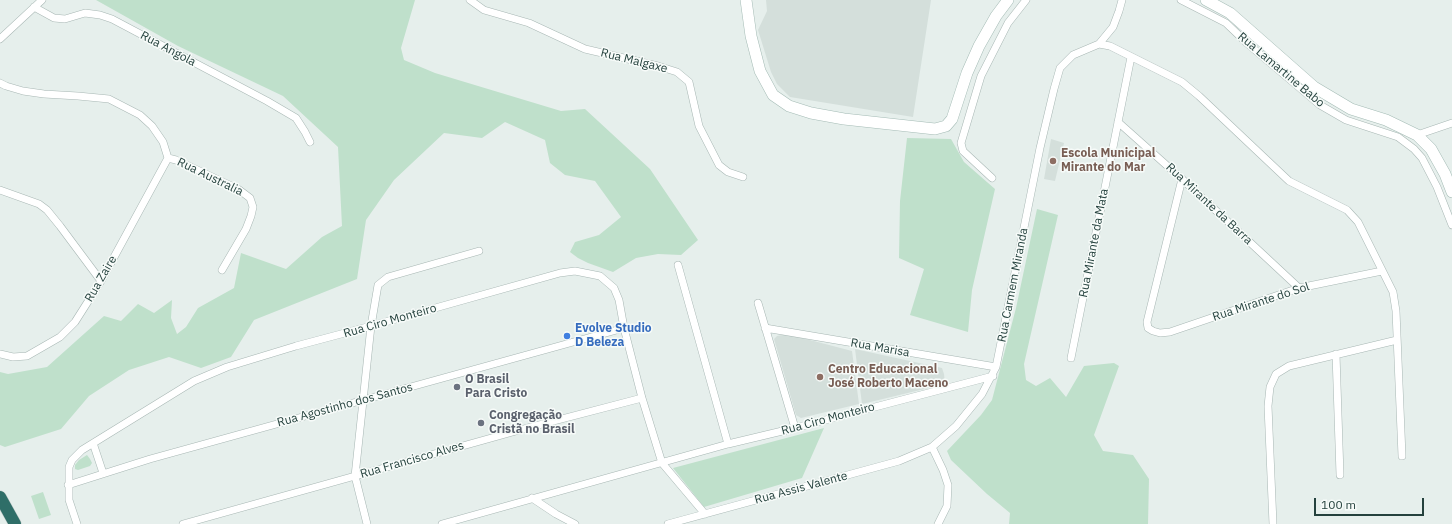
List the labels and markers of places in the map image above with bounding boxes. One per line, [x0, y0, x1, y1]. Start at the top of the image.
place label: Escola Municipal Mirante do Mar [1061, 147, 1155, 175]
marker: Escola Municipal Mirante do Mar [1048, 156, 1058, 166]
place label: Evolve Studio D Beleza [575, 322, 652, 350]
marker: Evolve Studio D Beleza [562, 331, 572, 341]
place label: Centro Educacional José Roberto Maceno [828, 363, 948, 391]
marker: Centro Educacional José Roberto Maceno [815, 372, 825, 382]
place label: O Brasil Para Cristo [465, 373, 527, 401]
marker: O Brasil Para Cristo [452, 382, 462, 392]
place label: Congregação Cristã no Brasil [489, 409, 575, 437]
marker: Congregação Cristã no Brasil [476, 418, 486, 428]

